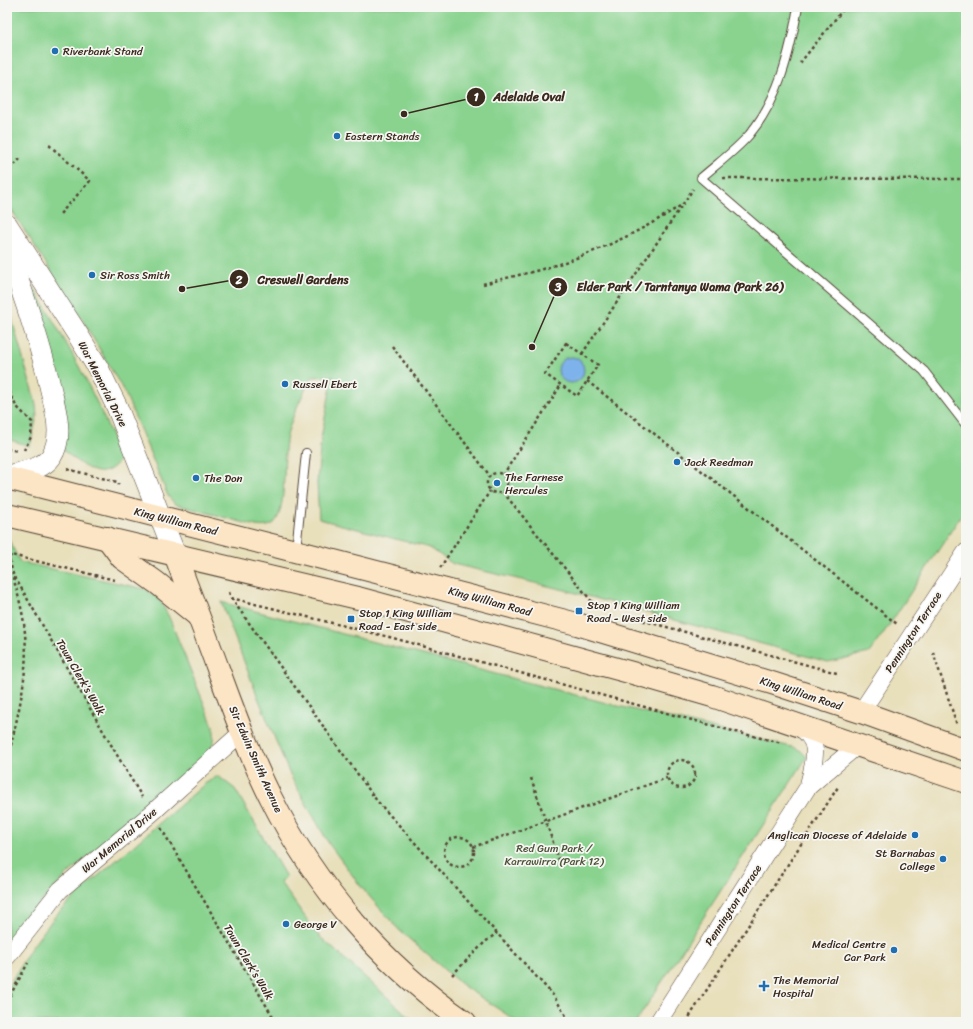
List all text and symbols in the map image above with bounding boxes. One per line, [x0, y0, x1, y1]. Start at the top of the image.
place label: Riverbank Stand [63, 42, 144, 61]
marker: Riverbank Stand [50, 46, 60, 56]
callout: Adelaide Oval [466, 85, 573, 109]
text: 1 [473, 86, 479, 108]
text: Adelaide Oval [492, 86, 565, 108]
place label: Eastern Stands [345, 127, 420, 146]
marker: Eastern Stands [332, 131, 342, 141]
place label: Sir Ross Smith [100, 266, 170, 285]
callout: Creswell Gardens [229, 267, 356, 291]
text: 2 [235, 269, 243, 291]
text: Creswell Gardens [257, 269, 349, 291]
marker: Sir Ross Smith [87, 270, 97, 280]
callout: Elder Park / Tarntanya Wama (Park 26) [548, 275, 791, 299]
text: 3 [554, 276, 562, 298]
text: Elder Park / Tarntanya Wama (Park 26) [577, 276, 784, 298]
street label: War Memorial Drive [73, 338, 133, 431]
place label: Russell Ebert [293, 375, 357, 394]
marker: Russell Ebert [280, 379, 290, 389]
place label: Jack Reedman [684, 453, 753, 472]
marker: Jack Reedman [672, 457, 682, 467]
place label: The Farnese Hercules [505, 468, 564, 500]
place label: The Don [204, 469, 243, 488]
marker: The Don [191, 473, 201, 483]
marker: The Farnese Hercules [492, 478, 502, 488]
street label: King William Road [132, 502, 221, 541]
street label: King William Road [446, 581, 535, 622]
street label: Pennington Terrace [880, 587, 947, 677]
place label: Stop 1 King William Road - West side [587, 596, 680, 628]
place label: Stop 1 King William Road - East side [359, 604, 452, 636]
marker: Stop 1 King William Road - West side [574, 606, 584, 616]
marker: Stop 1 King William Road - East side [346, 614, 356, 624]
street label: Town Clerk’s Walk [51, 635, 110, 719]
street label: King William Road [757, 671, 846, 716]
street label: Sir Edwin Smith Avenue [223, 703, 288, 816]
street label: War Memorial Drive [77, 803, 162, 878]
place label: Anglican Diocese of Adelaide [767, 826, 907, 845]
marker: Anglican Diocese of Adelaide [910, 830, 920, 840]
park label: Red Gum Park / Karrawirra (Park 12) [504, 839, 605, 871]
place label: St Barnabas College [875, 844, 936, 876]
marker: St Barnabas College [938, 854, 948, 864]
street label: Pennington Terrace [700, 860, 767, 950]
place label: George V [294, 915, 337, 934]
marker: George V [281, 919, 291, 929]
street label: Town Clerk’s Walk [218, 921, 279, 1004]
place label: Medical Centre Car Park [812, 935, 886, 967]
marker: Medical Centre Car Park [889, 945, 899, 955]
place label: The Memorial Hospital [773, 971, 839, 1003]
marker: The Memorial Hospital [758, 980, 770, 992]

